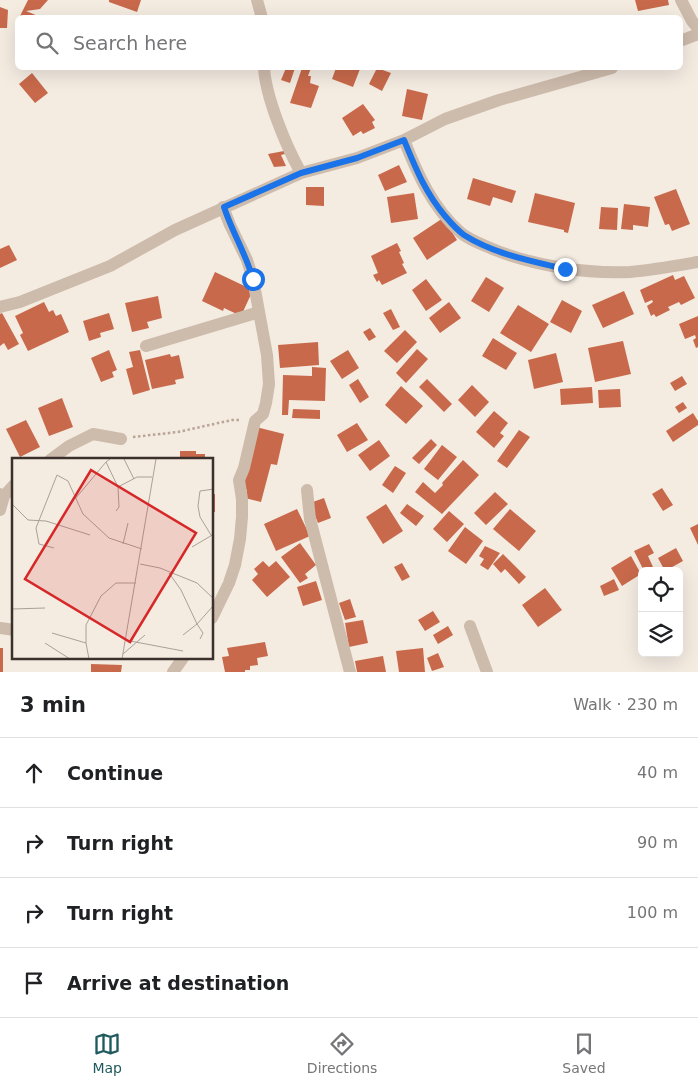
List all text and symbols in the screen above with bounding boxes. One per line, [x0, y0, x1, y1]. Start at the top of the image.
search box [15, 15, 683, 70]
icon: search [33, 29, 61, 57]
text: Search here [73, 32, 187, 54]
route end [554, 258, 577, 281]
route start [242, 268, 265, 291]
inset map [12, 458, 214, 660]
map controls [638, 567, 683, 657]
button: locate [638, 567, 683, 612]
button: layers [638, 612, 683, 657]
text: 3 min [20, 693, 86, 717]
text: Walk · 230 m [573, 695, 678, 714]
icon: ahead [20, 759, 48, 787]
text: Continue [67, 762, 163, 784]
text: 40 m [637, 763, 678, 782]
icon: right [20, 829, 48, 857]
text: Turn right [67, 832, 173, 854]
text: 90 m [637, 833, 678, 852]
icon: right [20, 899, 48, 927]
text: Turn right [67, 902, 173, 924]
text: 100 m [627, 903, 678, 922]
icon: arrive [20, 969, 48, 997]
text: Arrive at destination [67, 972, 289, 994]
tab: Map [92, 1030, 122, 1076]
tab: Directions [307, 1030, 377, 1076]
tab: Saved [562, 1030, 606, 1076]

